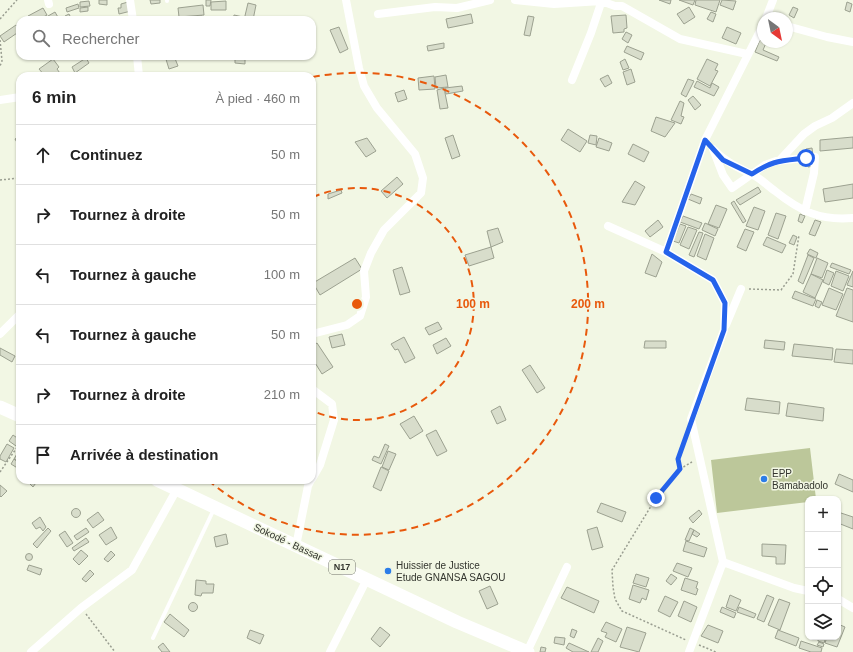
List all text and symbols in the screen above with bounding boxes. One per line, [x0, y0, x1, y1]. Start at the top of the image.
north arrow [757, 12, 793, 48]
search box [16, 16, 316, 60]
icon: search [30, 27, 52, 49]
text: Rechercher [62, 30, 140, 47]
text: 6 min [32, 88, 76, 107]
text: À pied · 460 m [215, 91, 300, 106]
icon: ahead [32, 144, 54, 166]
text: Continuez [70, 146, 143, 163]
text: 50 m [271, 147, 300, 162]
route start [797, 149, 815, 167]
icon: right [32, 204, 54, 226]
text: Tournez à droite [70, 206, 186, 223]
text: 50 m [271, 207, 300, 222]
icon: left [32, 264, 54, 286]
text: Tournez à gauche [70, 266, 196, 283]
text: 100 m [264, 267, 300, 282]
centre of rings [350, 297, 364, 311]
text: 100 m [456, 297, 490, 311]
text: 200 m [571, 297, 605, 311]
icon: left [32, 324, 54, 346]
text: Tournez à gauche [70, 326, 196, 343]
text: 50 m [271, 327, 300, 342]
icon: right [32, 384, 54, 406]
text: Tournez à droite [70, 386, 186, 403]
text: 210 m [264, 387, 300, 402]
icon: arrive [32, 444, 54, 466]
text: Arrivée à destination [70, 446, 218, 463]
place label: EPP Bamabadolo [772, 468, 829, 491]
marker: EPP Bamabadolo [759, 474, 769, 484]
route end [647, 489, 665, 507]
map controls [805, 496, 841, 640]
button: + [805, 496, 841, 532]
street label: Sokodé - Bassar [252, 521, 324, 563]
button: − [805, 532, 841, 568]
road number: N17 [329, 560, 355, 574]
place label: Huissier de Justice Etude GNANSA SAGOU [396, 560, 506, 583]
marker: Huissier de Justice Etude GNANSA SAGOU [383, 566, 393, 576]
button: locate [805, 568, 841, 604]
button: layers [805, 604, 841, 640]

